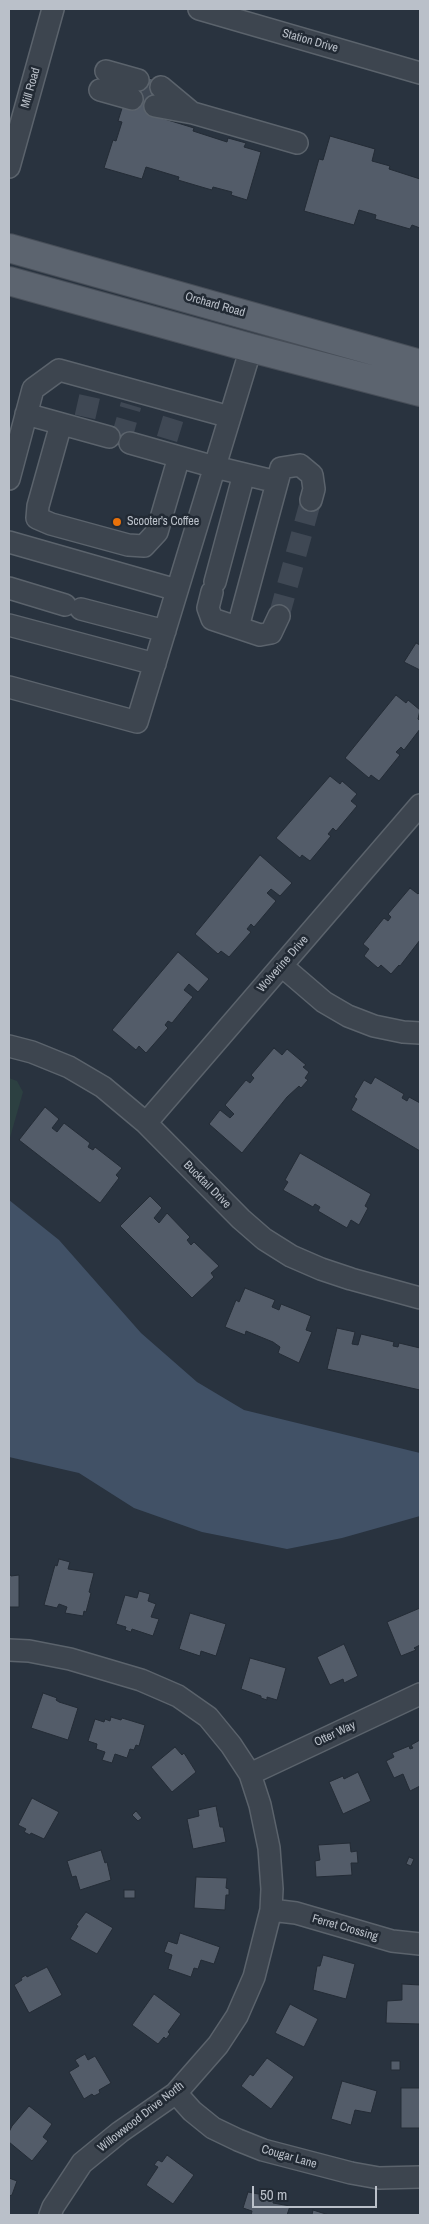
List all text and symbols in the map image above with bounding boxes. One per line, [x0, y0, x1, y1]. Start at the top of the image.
street label: Station Drive [280, 26, 340, 56]
street label: Mill Road [18, 66, 44, 110]
street label: Orchard Road [183, 290, 247, 320]
place label: Scooter's Coffee [127, 515, 199, 529]
marker: Scooter's Coffee [111, 516, 123, 528]
street label: Wolverine Drive [254, 933, 312, 995]
street label: Bucktail Drive [180, 1158, 234, 1212]
street label: Otter Way [312, 1718, 358, 1750]
street label: Ferret Crossing [310, 1912, 380, 1944]
street label: Willowwood Drive North [95, 2079, 187, 2155]
street label: Cougar Lane [260, 2142, 318, 2172]
scale bar [254, 2176, 379, 2208]
text: 50 m [260, 2184, 287, 2205]

